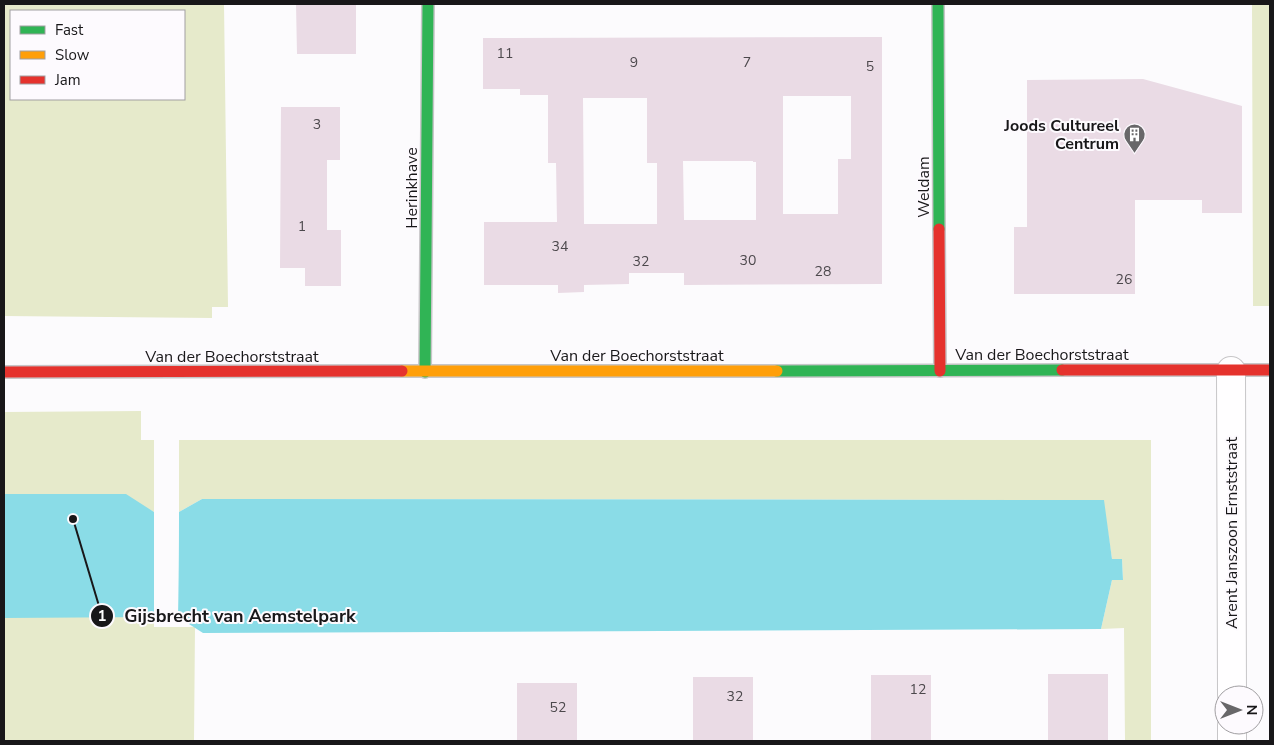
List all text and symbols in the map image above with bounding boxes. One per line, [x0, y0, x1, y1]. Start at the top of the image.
legend [10, 10, 185, 100]
text: Fast [55, 20, 84, 40]
house number: 11 [497, 44, 513, 63]
text: Slow [55, 45, 90, 65]
house number: 9 [630, 53, 638, 72]
house number: 7 [743, 53, 751, 72]
house number: 5 [866, 57, 874, 76]
text: Jam [54, 70, 81, 90]
house number: 3 [313, 115, 321, 134]
place label: Joods Cultureel Centrum [1003, 115, 1119, 155]
building icon: Joods Cultureel Centrum [1123, 122, 1147, 153]
street label: Herinkhave [401, 147, 423, 229]
street label: Weldam [913, 156, 935, 218]
house number: 1 [298, 217, 306, 236]
house number: 34 [552, 237, 568, 256]
house number: 30 [740, 251, 756, 270]
house number: 32 [633, 252, 649, 271]
house number: 28 [815, 262, 831, 281]
house number: 26 [1116, 270, 1132, 289]
street label: Van der Boechorststraat [954, 344, 1129, 366]
street label: Van der Boechorststraat [549, 345, 724, 367]
street label: Van der Boechorststraat [144, 346, 319, 368]
street label: Arent Janszoon Ernststraat [1221, 437, 1243, 629]
callout: Gijsbrecht van Aemstelpark [90, 599, 366, 632]
text: Gijsbrecht van Aemstelpark [124, 604, 356, 628]
text: 1 [97, 606, 107, 626]
house number: 12 [910, 680, 926, 699]
north arrow [1214, 685, 1264, 735]
house number: 32 [727, 687, 743, 706]
house number: 52 [550, 698, 566, 717]
text: N [1242, 705, 1261, 715]

